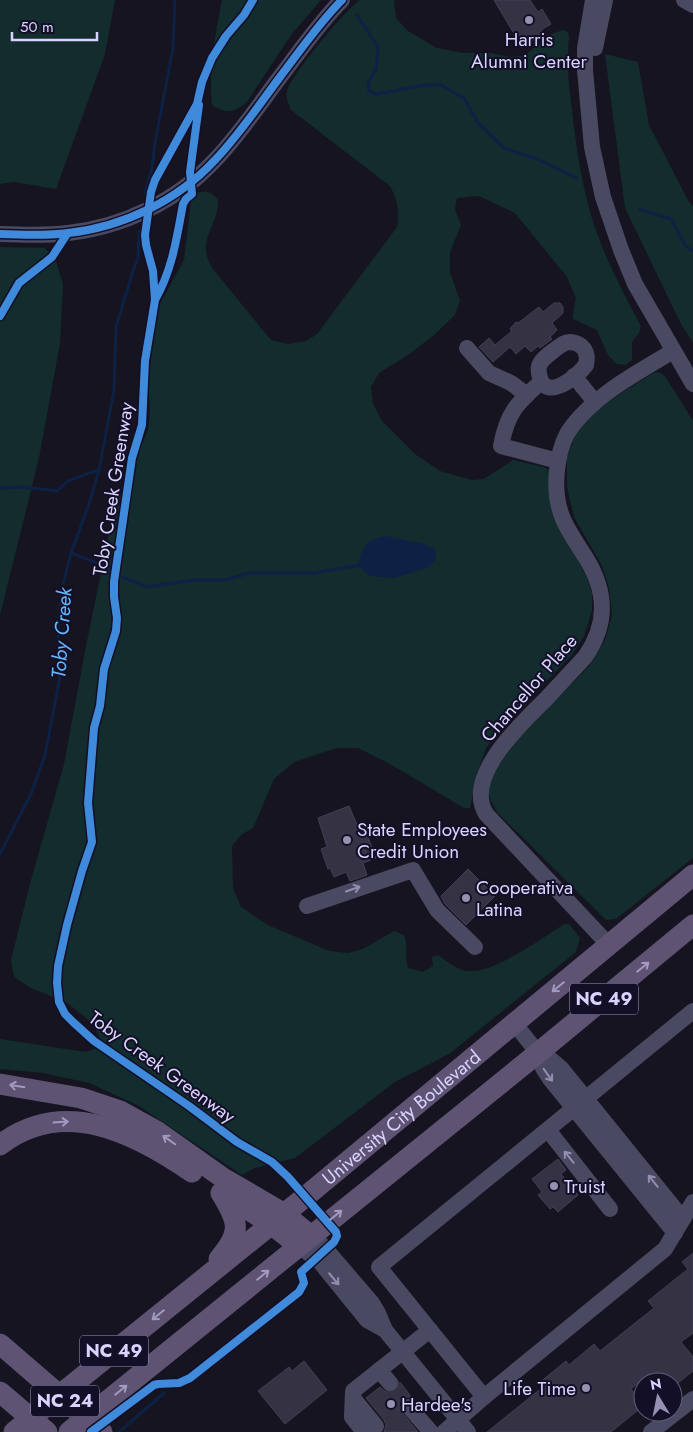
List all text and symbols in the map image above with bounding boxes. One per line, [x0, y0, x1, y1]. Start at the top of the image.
scale bar [12, 10, 98, 42]
marker: Harris Alumni Center [523, 14, 535, 26]
text: 50 m [20, 16, 54, 38]
place label: Harris Alumni Center [471, 26, 587, 75]
street label: Toby Creek Greenway [86, 400, 140, 578]
water label: Toby Creek [44, 585, 80, 679]
street label: Chancellor Place [474, 628, 584, 748]
place label: State Employees Credit Union [357, 816, 487, 865]
marker: State Employees Credit Union [341, 834, 353, 846]
place label: Cooperativa Latina [476, 874, 573, 923]
one-way arrow [345, 884, 361, 894]
marker: Cooperativa Latina [460, 892, 472, 904]
one-way arrow [636, 961, 649, 972]
one-way arrow [552, 981, 565, 992]
road number: NC 49 [570, 984, 638, 1014]
street label: Toby Creek Greenway [83, 1004, 241, 1130]
street label: University City Boulevard [316, 1043, 486, 1191]
one-way arrow [543, 1068, 553, 1082]
one-way arrow [10, 1081, 26, 1091]
one-way arrow [53, 1117, 69, 1126]
one-way arrow [162, 1135, 176, 1145]
one-way arrow [564, 1150, 574, 1164]
place label: Truist [564, 1173, 605, 1200]
one-way arrow [647, 1175, 658, 1188]
marker: Truist [548, 1180, 560, 1192]
one-way arrow [330, 1209, 343, 1220]
one-way arrow [256, 1270, 269, 1281]
one-way arrow [328, 1273, 340, 1286]
one-way arrow [152, 1310, 165, 1321]
road number: NC 49 [80, 1335, 148, 1366]
north arrow [633, 1372, 683, 1422]
text: N [649, 1373, 663, 1395]
place label: Life Time [503, 1375, 576, 1402]
marker: Life Time [580, 1382, 592, 1394]
road number: NC 24 [31, 1385, 99, 1416]
one-way arrow [114, 1385, 127, 1396]
place label: Hardee's [401, 1391, 472, 1418]
marker: Hardee's [385, 1398, 397, 1410]

